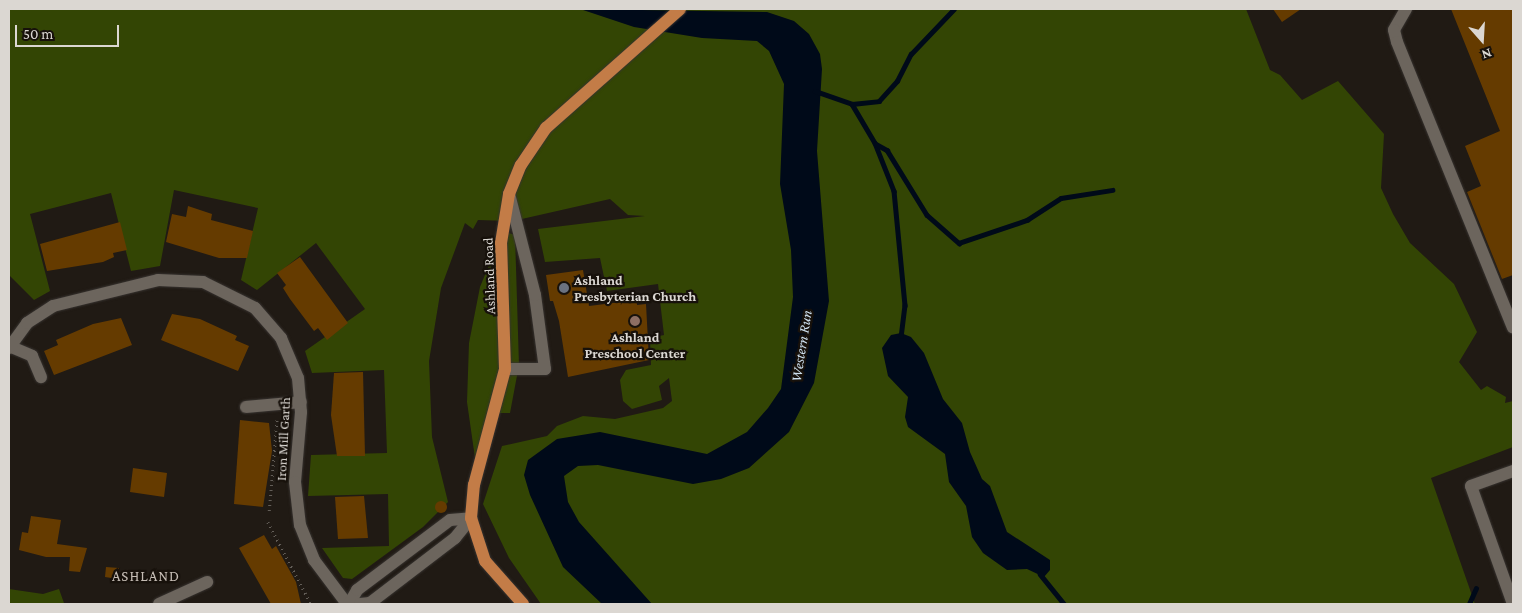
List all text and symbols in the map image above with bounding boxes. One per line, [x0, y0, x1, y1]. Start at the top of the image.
scale bar [18, 15, 121, 47]
north arrow [1457, 15, 1507, 65]
text: 50 m [23, 26, 53, 42]
text: N [1480, 45, 1494, 63]
street label: Ashland Road [479, 237, 499, 315]
place label: Ashland Presbyterian Church [574, 272, 696, 304]
marker: Ashland Presbyterian Church [558, 282, 570, 294]
water label: Western Run [787, 309, 817, 383]
marker: Ashland Preschool Center [629, 315, 641, 327]
place label: Ashland Preschool Center [585, 329, 685, 362]
street label: Iron Mill Garth [272, 397, 294, 481]
district label: ASHLAND [111, 568, 181, 586]

